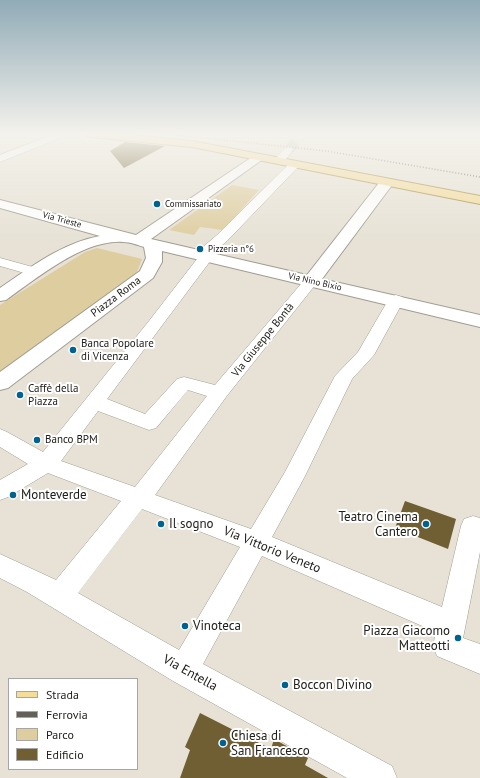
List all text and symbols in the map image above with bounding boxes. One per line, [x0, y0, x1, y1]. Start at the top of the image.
marker: Commissariato [152, 199, 162, 209]
place label: Commissariato [165, 199, 221, 209]
street label: Via Trieste [41, 210, 83, 230]
marker: Pizzeria n°6 [195, 244, 205, 254]
place label: Pizzeria n°6 [208, 244, 254, 254]
street label: Via Nino Bixio [287, 271, 343, 293]
street label: Piazza Roma [88, 274, 144, 320]
street label: Via Giuseppe Bontà [229, 300, 297, 380]
place label: Banca Popolare di Vicenza [81, 337, 154, 363]
marker: Banca Popolare di Vicenza [68, 345, 78, 355]
place label: Caffè della Piazza [28, 382, 78, 408]
marker: Caffè della Piazza [15, 390, 25, 400]
place label: Banco BPM [45, 433, 98, 447]
marker: Banco BPM [32, 435, 42, 445]
place label: Monteverde [21, 487, 87, 503]
marker: Monteverde [8, 490, 18, 500]
place label: Teatro Cinema Cantero [339, 509, 418, 540]
place label: Il sogno [169, 516, 214, 532]
marker: Il sogno [156, 519, 166, 529]
marker: Teatro Cinema Cantero [421, 519, 431, 529]
street label: Via Vittorio Veneto [221, 523, 323, 577]
place label: Vinoteca [193, 618, 241, 634]
marker: Vinoteca [180, 621, 190, 631]
place label: Piazza Giacomo Matteotti [363, 623, 450, 654]
marker: Piazza Giacomo Matteotti [453, 633, 463, 643]
street label: Via Entella [160, 652, 220, 694]
place label: Boccon Divino [293, 677, 372, 693]
legend [8, 678, 138, 770]
marker: Boccon Divino [280, 680, 290, 690]
text: Strada [46, 687, 79, 702]
text: Ferrovia [46, 707, 88, 722]
text: Parco [46, 727, 74, 742]
place label: Chiesa di San Francesco [231, 728, 310, 759]
marker: Chiesa di San Francesco [218, 738, 228, 748]
text: Edificio [46, 747, 84, 762]

